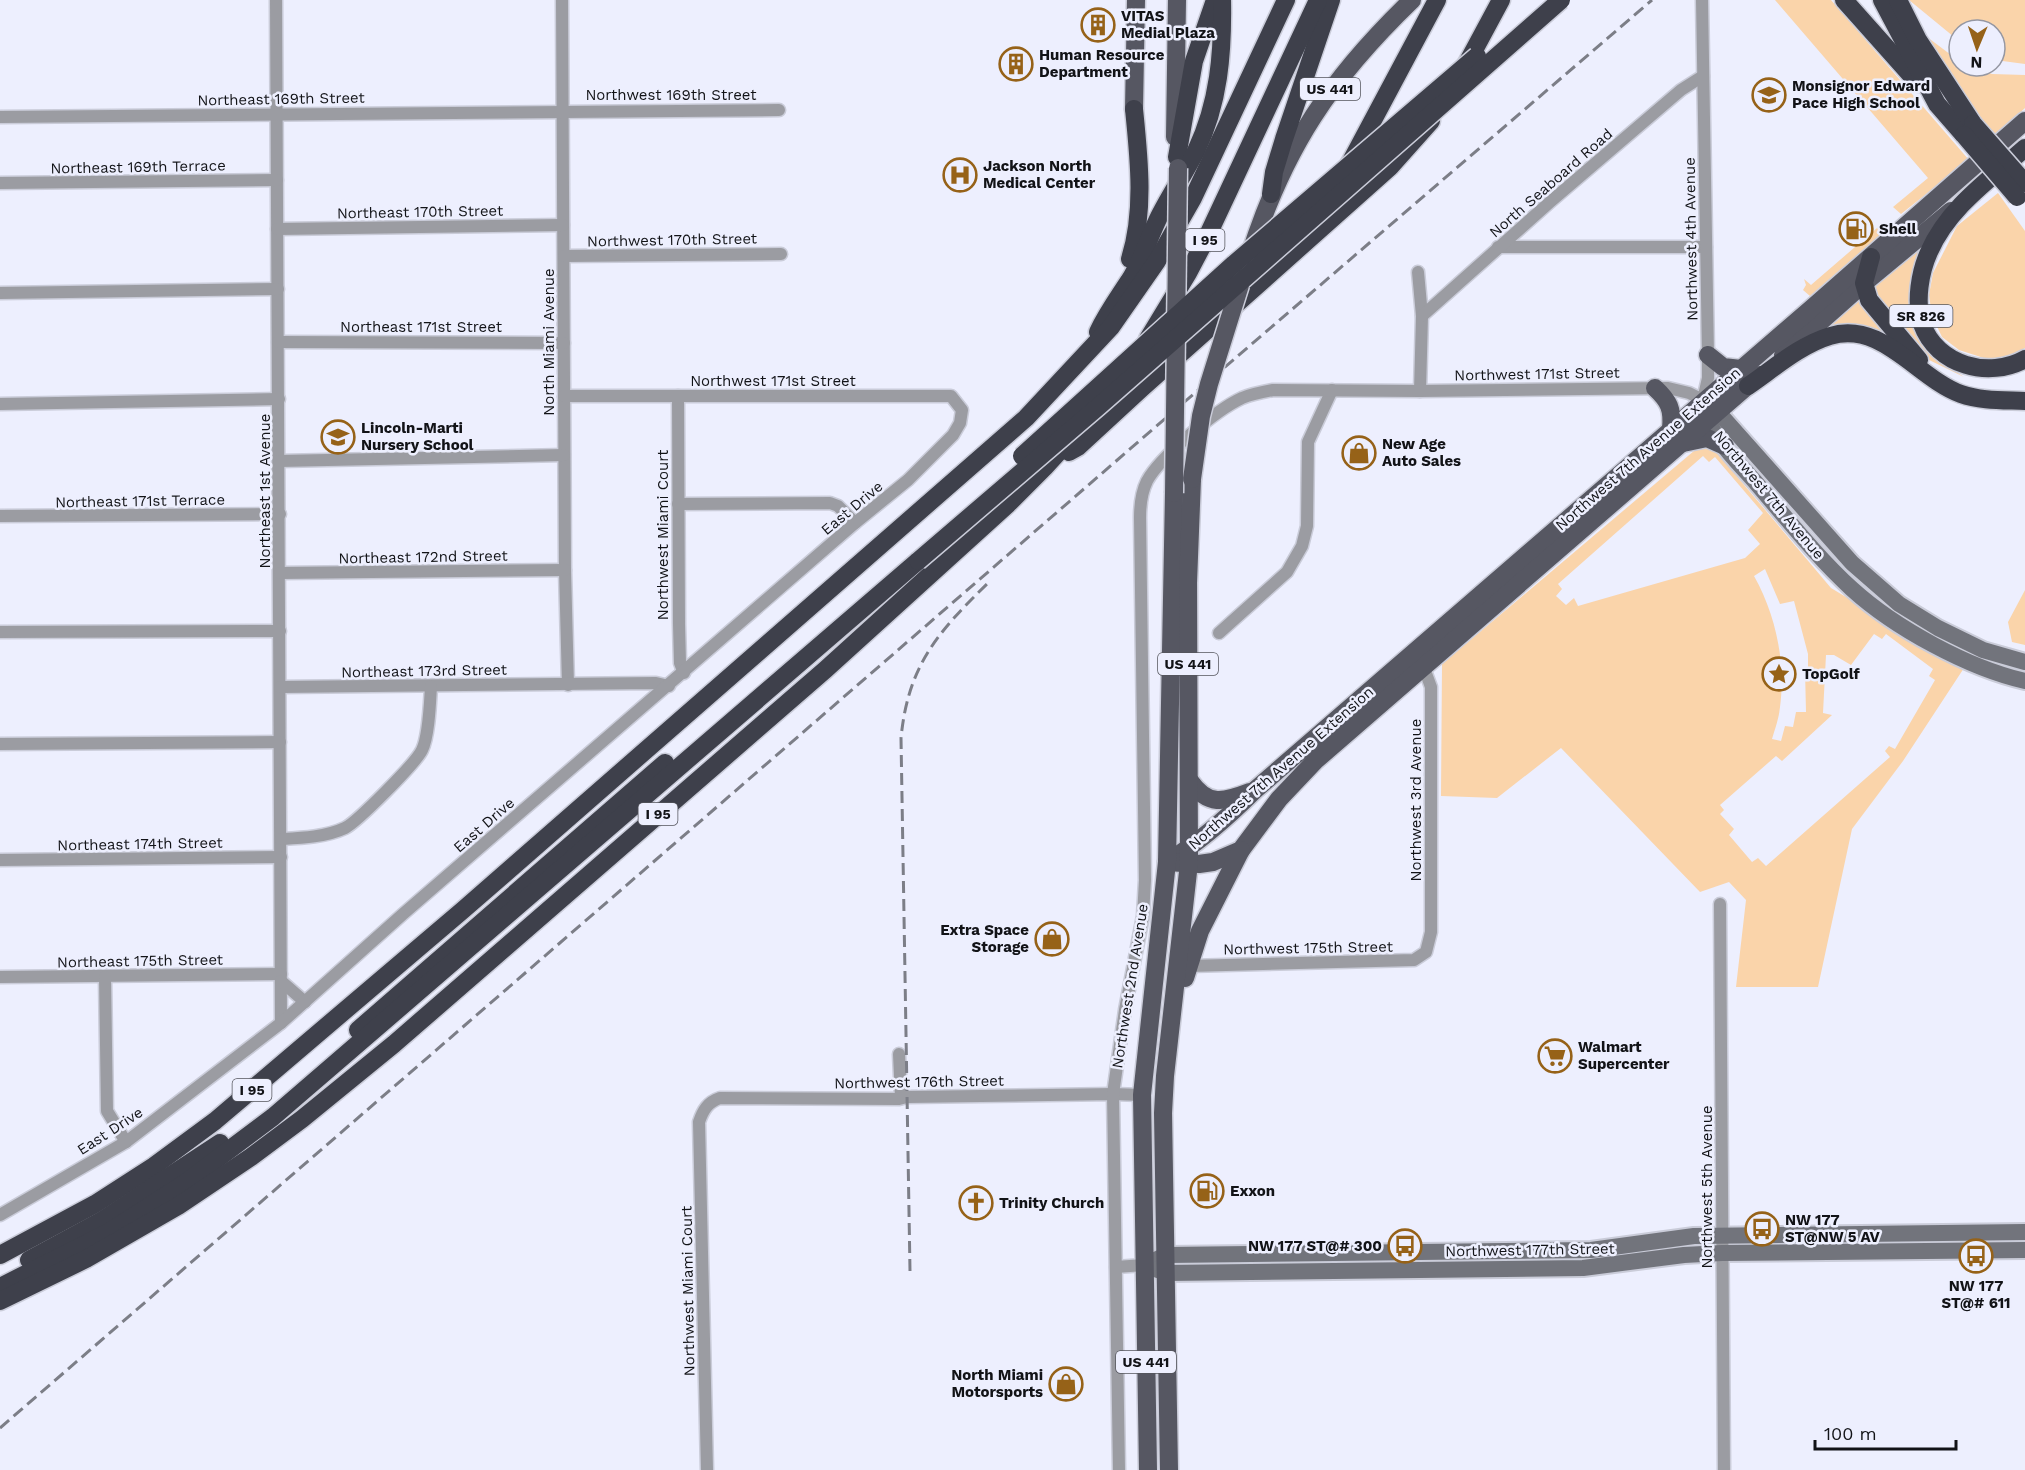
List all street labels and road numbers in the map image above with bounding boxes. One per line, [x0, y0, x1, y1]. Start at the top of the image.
road number: US 441 [1300, 78, 1360, 100]
street label: Northwest 169th Street [585, 86, 757, 104]
street label: Northeast 169th Street [197, 89, 366, 109]
street label: North Seaboard Road [1486, 125, 1616, 241]
street label: Northeast 169th Terrace [50, 156, 226, 178]
street label: Northwest 4th Avenue [1681, 157, 1701, 321]
street label: Northeast 170th Street [337, 202, 504, 222]
road number: I 95 [1186, 229, 1224, 251]
street label: Northwest 170th Street [587, 230, 758, 250]
street label: North Miami Avenue [540, 268, 558, 416]
road number: SR 826 [1890, 305, 1952, 327]
street label: Northeast 171st Street [340, 318, 503, 336]
street label: Northwest 171st Street [1454, 364, 1621, 384]
street label: Northwest 7th Avenue Extension [1552, 364, 1744, 534]
street label: Northwest 171st Street [690, 372, 856, 390]
street label: Northeast 1st Avenue [256, 414, 274, 568]
street label: Northwest 7th Avenue [1710, 427, 1828, 563]
street label: Northwest Miami Court [654, 449, 672, 620]
street label: East Drive [818, 477, 886, 539]
street label: Northeast 171st Terrace [55, 491, 225, 511]
street label: Northeast 172nd Street [338, 547, 508, 567]
road number: US 441 [1158, 653, 1218, 675]
street label: Northeast 173rd Street [341, 661, 508, 681]
street label: Northwest 7th Avenue Extension [1185, 683, 1377, 853]
street label: Northwest 3rd Avenue [1407, 719, 1425, 881]
street label: East Drive [450, 794, 518, 856]
road number: I 95 [638, 803, 678, 825]
street label: Northeast 174th Street [57, 834, 224, 854]
street label: Northwest 2nd Avenue [1108, 902, 1152, 1070]
street label: Northwest 175th Street [1223, 938, 1394, 958]
street label: Northeast 175th Street [57, 951, 224, 971]
street label: Northwest 176th Street [834, 1072, 1005, 1092]
road number: I 95 [232, 1079, 272, 1101]
street label: East Drive [74, 1103, 146, 1159]
street label: Northwest 5th Avenue [1698, 1105, 1716, 1269]
street label: Northwest Miami Court [678, 1205, 698, 1376]
street label: Northwest 177th Street [1445, 1240, 1616, 1260]
road number: US 441 [1116, 1351, 1176, 1373]

